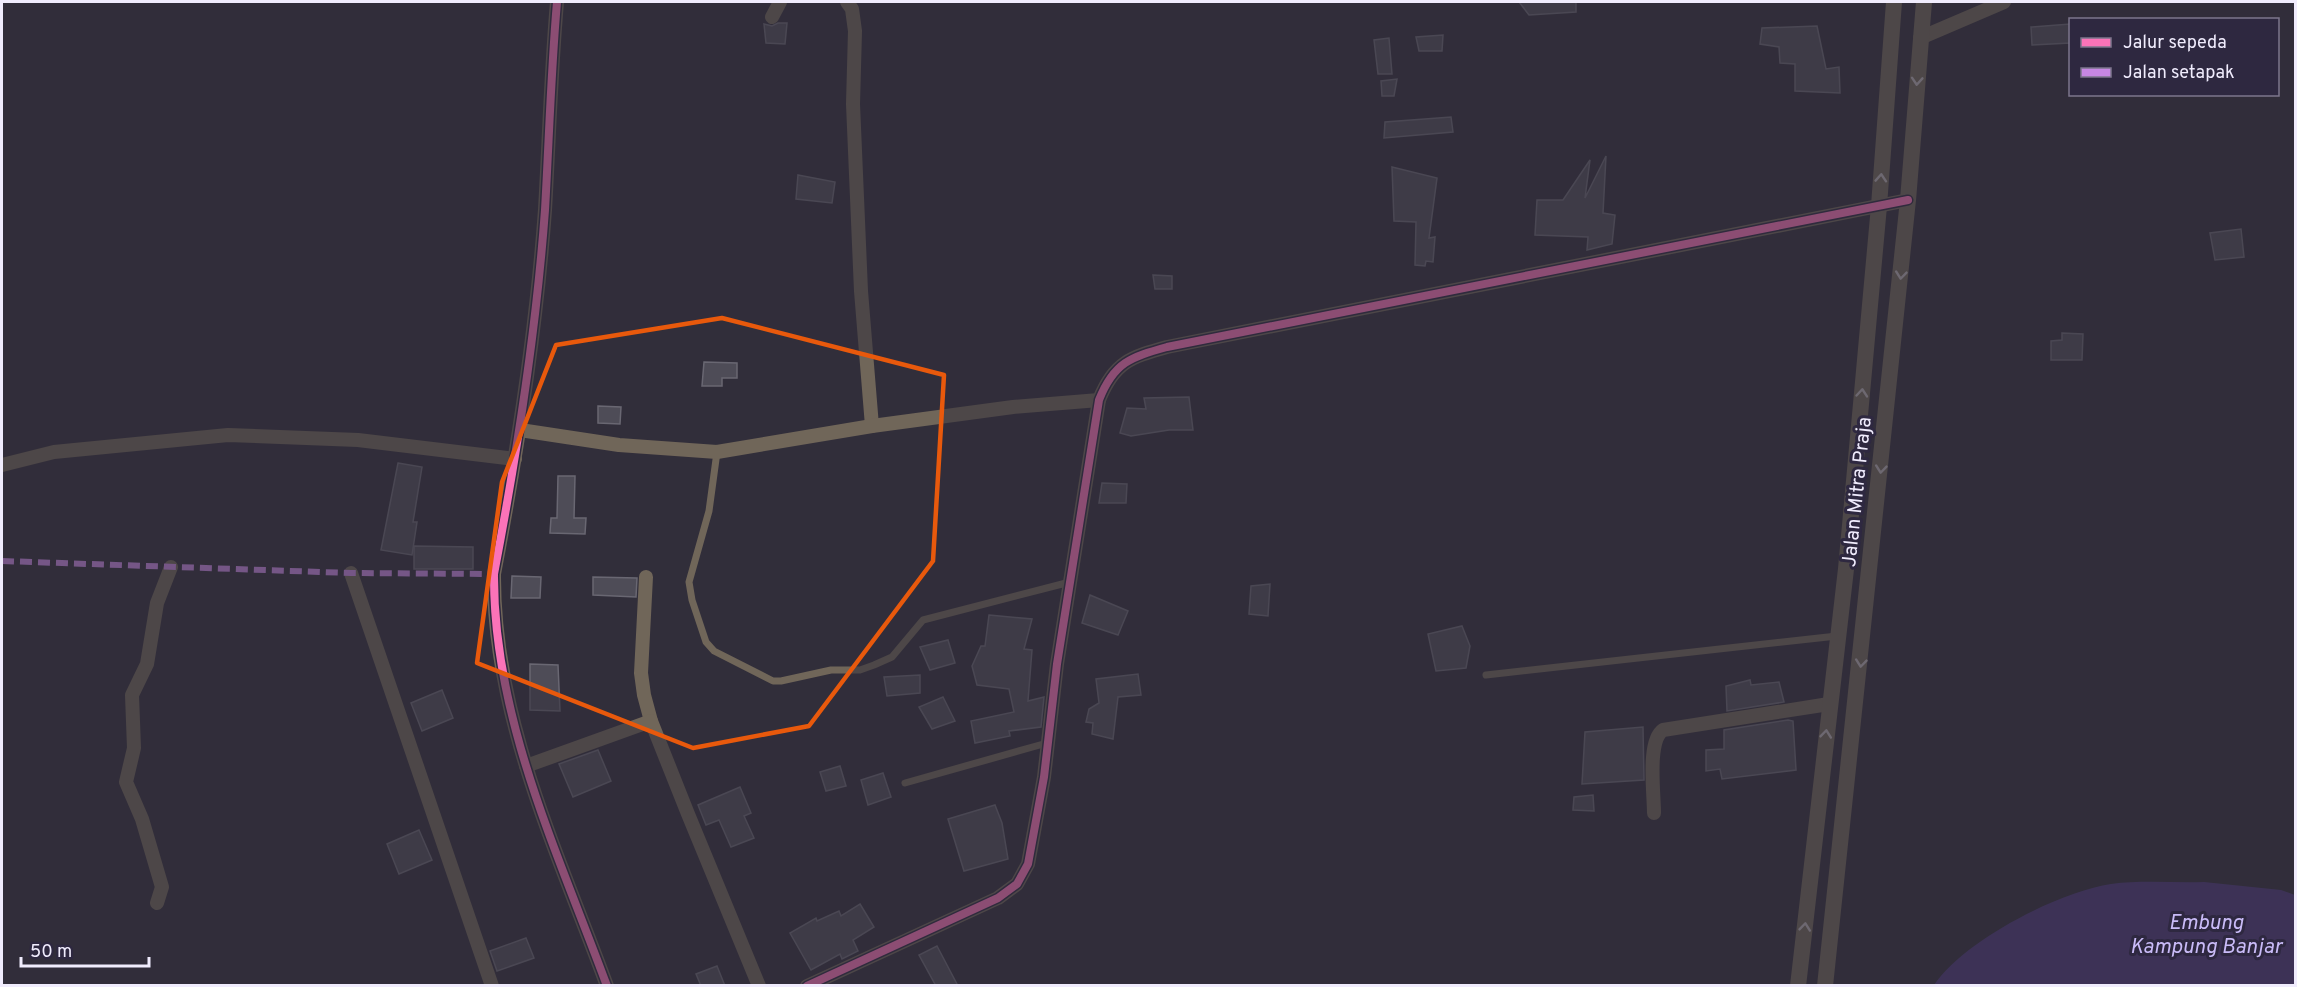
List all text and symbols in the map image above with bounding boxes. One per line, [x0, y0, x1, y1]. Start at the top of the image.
legend [2069, 18, 2279, 96]
text: Jalur sepeda [2123, 32, 2227, 55]
text: Jalan setapak [2123, 62, 2235, 85]
one-way arrow [1911, 76, 1924, 85]
one-way arrow [1874, 174, 1887, 183]
one-way arrow [1895, 270, 1908, 280]
one-way arrow [1855, 389, 1868, 398]
street label: Jalan Mitra Praja [1837, 416, 1879, 568]
one-way arrow [1875, 464, 1888, 474]
one-way arrow [1855, 658, 1868, 668]
one-way arrow [1819, 729, 1832, 738]
water label: Embung Kampung Banjar [2130, 910, 2284, 961]
one-way arrow [1798, 923, 1810, 932]
scale bar [21, 930, 148, 968]
text: 50 m [30, 941, 72, 964]

